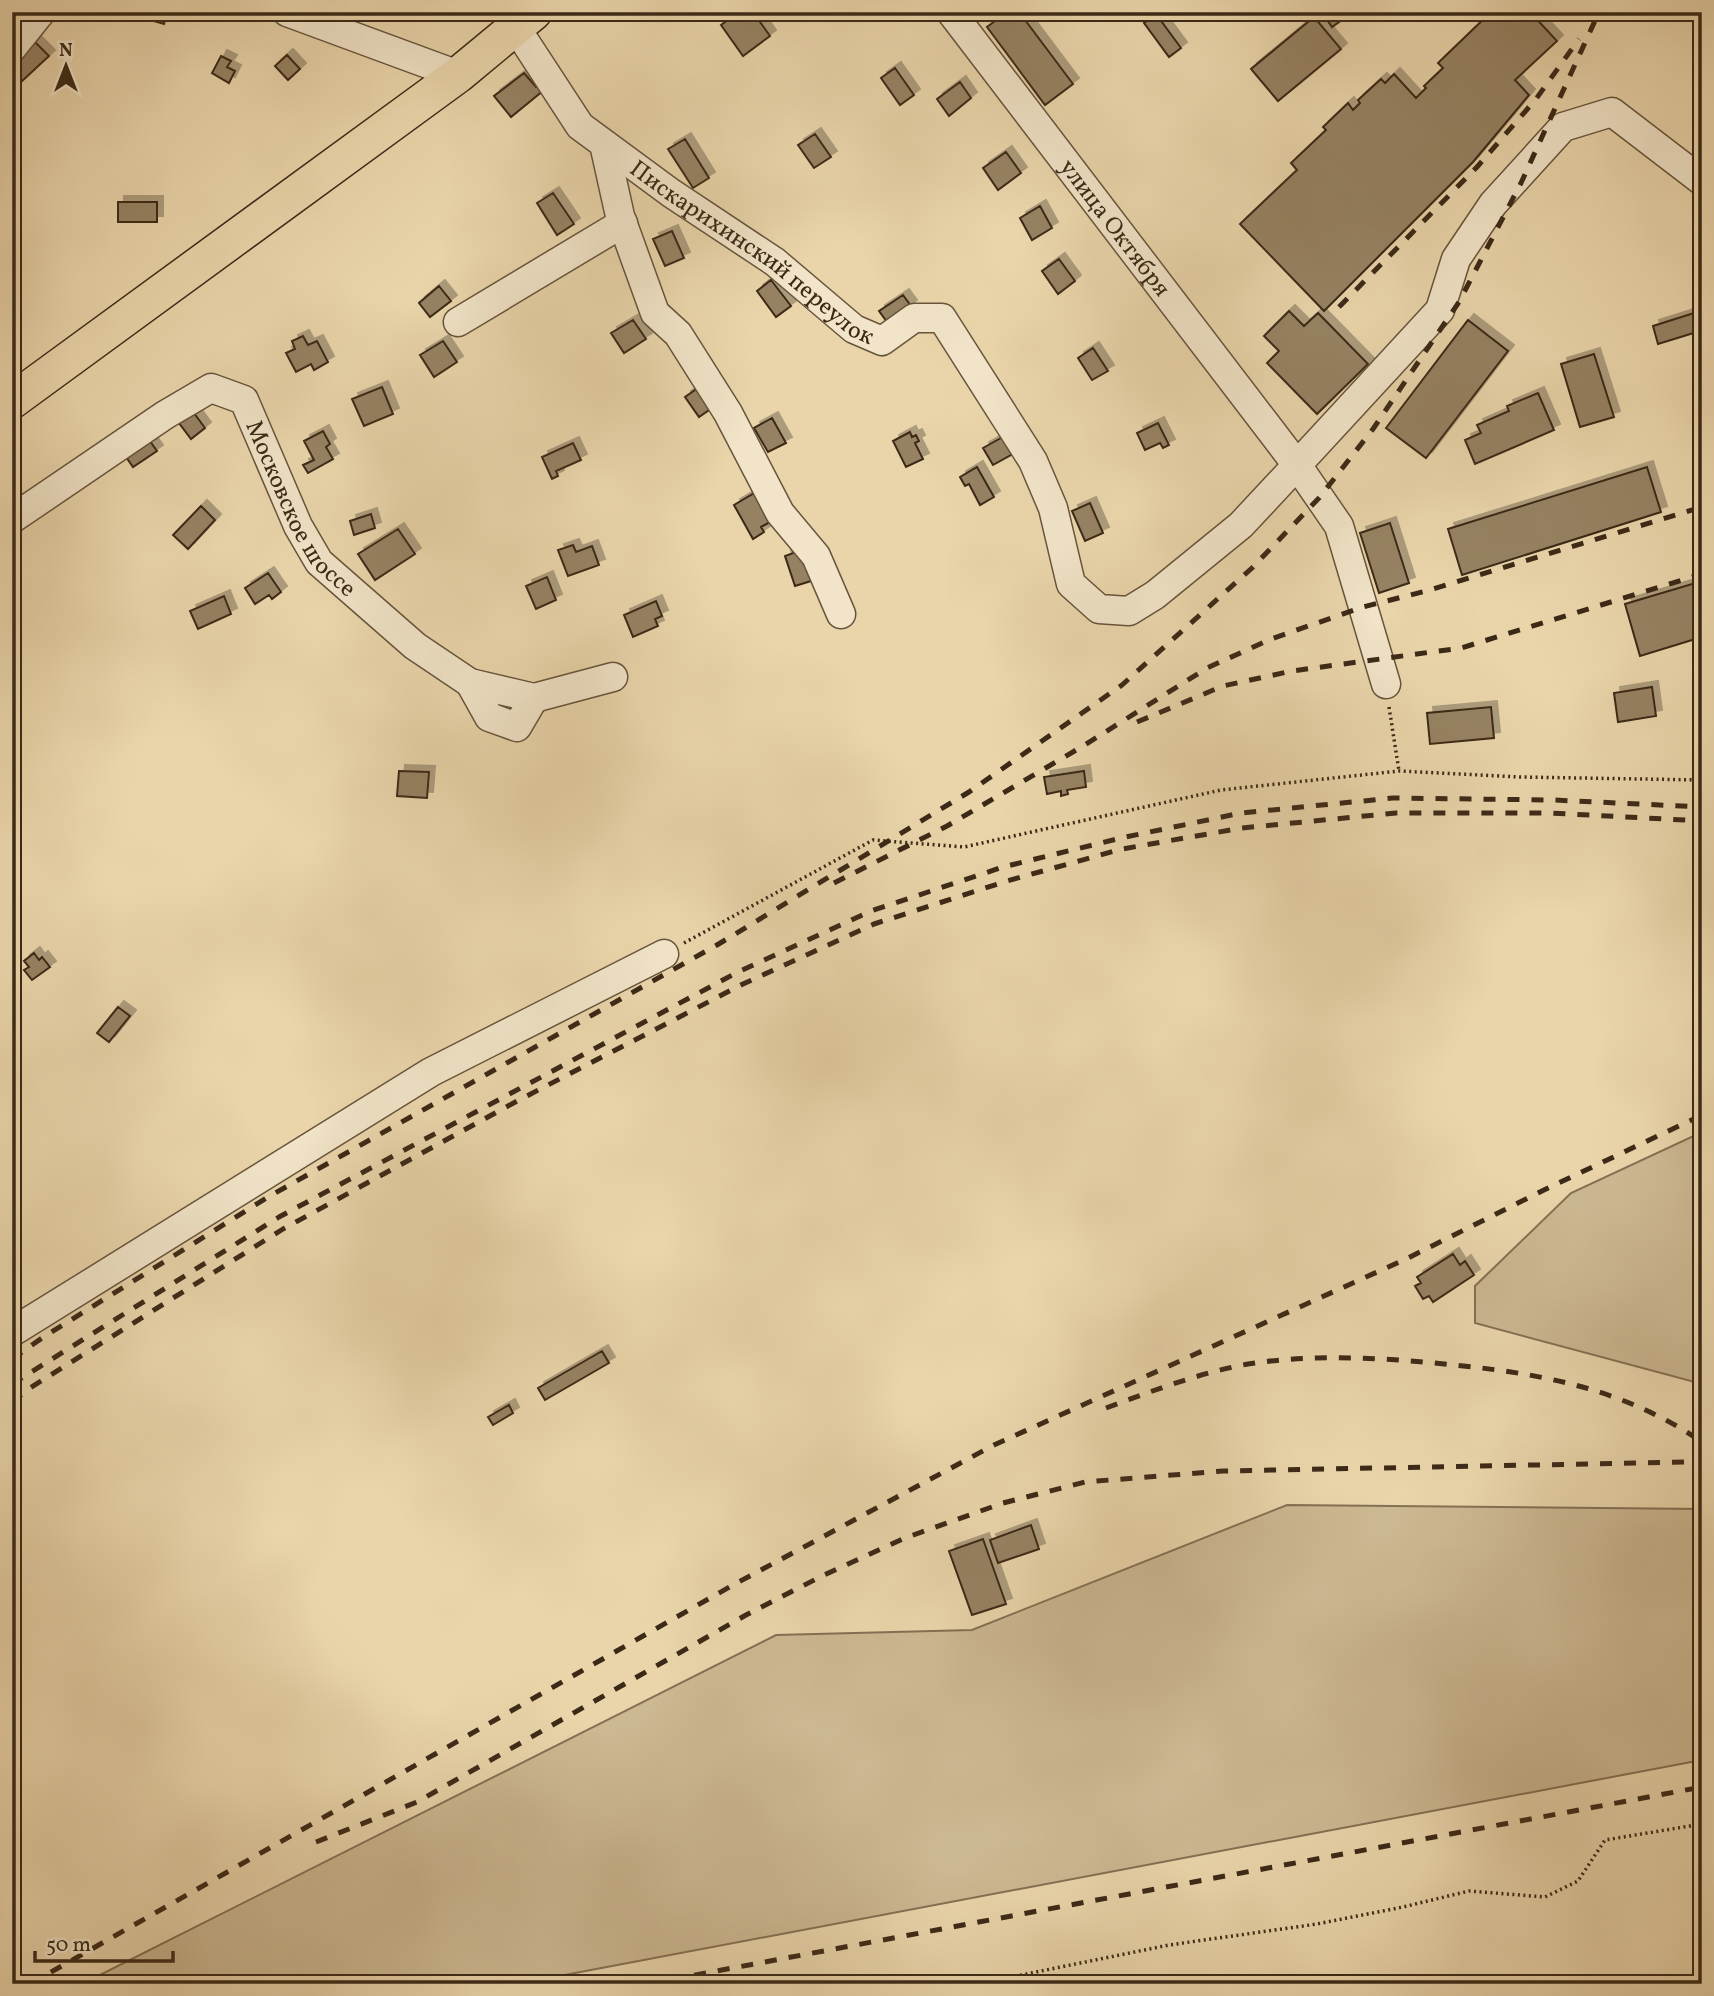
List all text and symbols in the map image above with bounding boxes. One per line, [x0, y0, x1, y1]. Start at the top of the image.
north arrow [32, 32, 102, 102]
text: N [59, 38, 73, 64]
street label: Пискарихинский переулок [622, 153, 879, 355]
street label: улица Октября [1050, 153, 1178, 305]
street label: Московское шоссе [236, 415, 363, 606]
scale bar [35, 1919, 173, 1963]
text: 50 m [46, 1931, 91, 1960]

